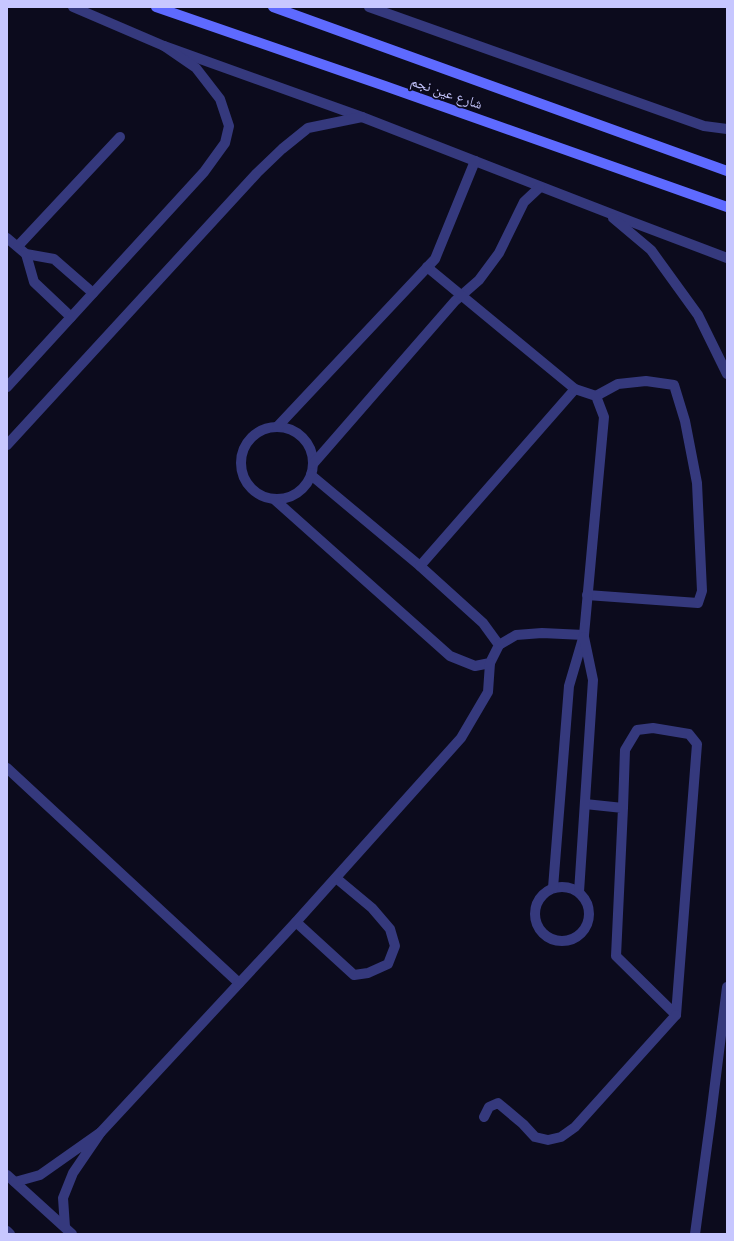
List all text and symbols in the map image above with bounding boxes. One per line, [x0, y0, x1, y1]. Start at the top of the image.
street label: شارع عين نجم [408, 71, 485, 114]

